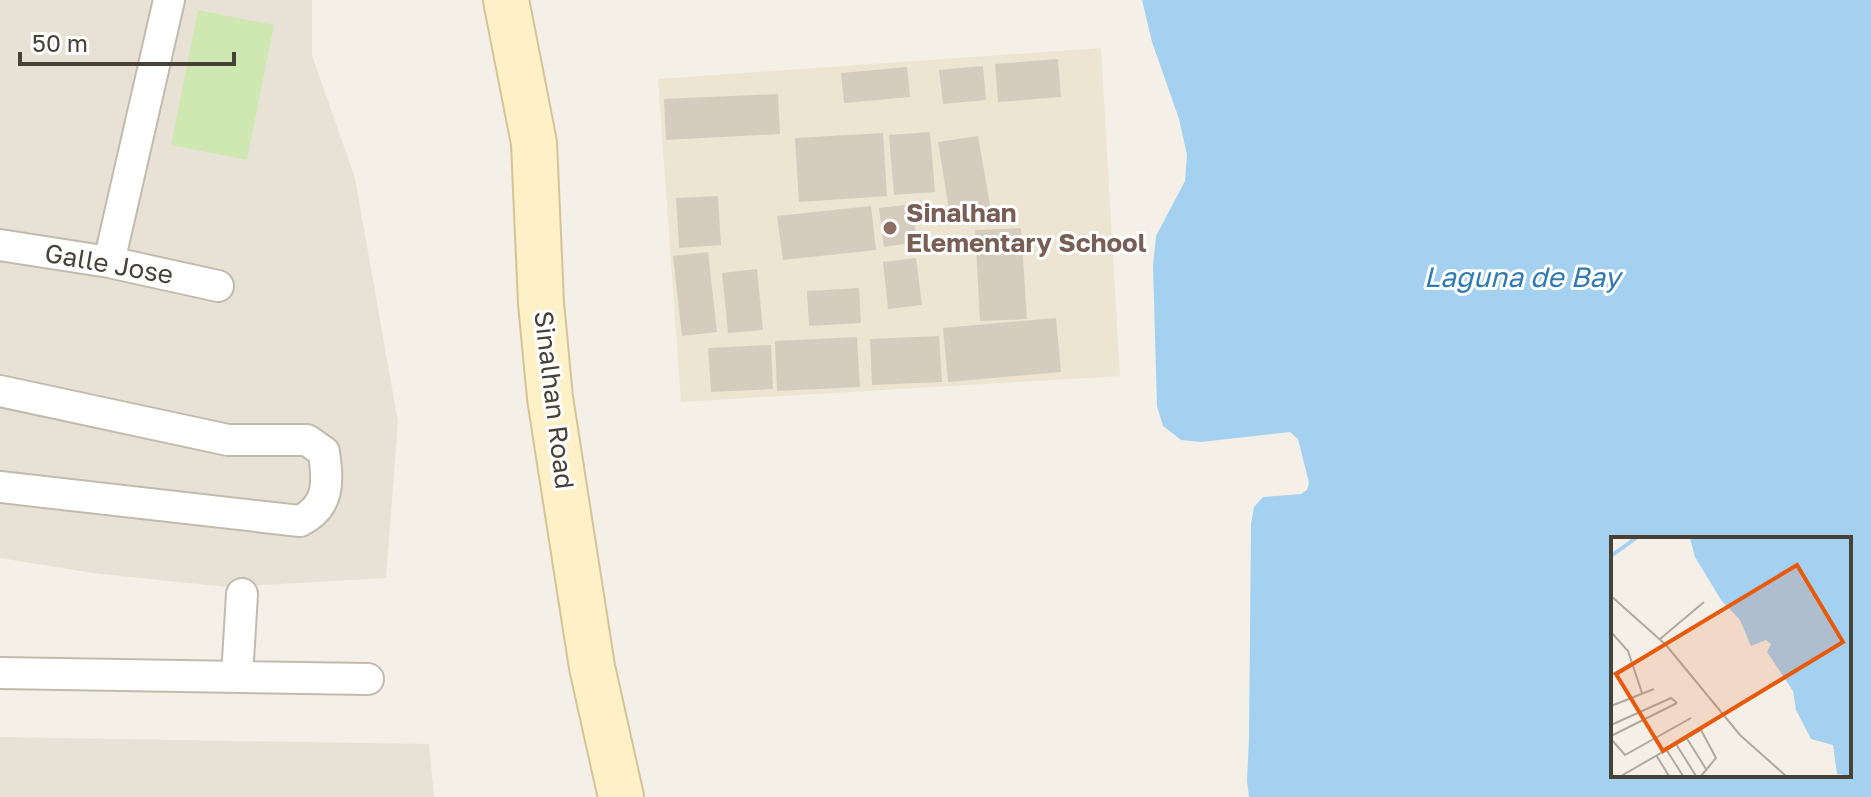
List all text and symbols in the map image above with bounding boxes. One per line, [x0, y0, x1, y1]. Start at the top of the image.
scale bar [20, 16, 234, 66]
text: 50 m [32, 28, 88, 57]
place label: Sinalhan Elementary School [906, 197, 1147, 258]
marker: Sinalhan Elementary School [881, 219, 899, 237]
street label: Galle Jose [42, 237, 176, 290]
water label: Laguna de Bay [1424, 260, 1624, 293]
street label: Sinalhan Road [528, 309, 581, 491]
inset map [1611, 537, 1851, 777]

